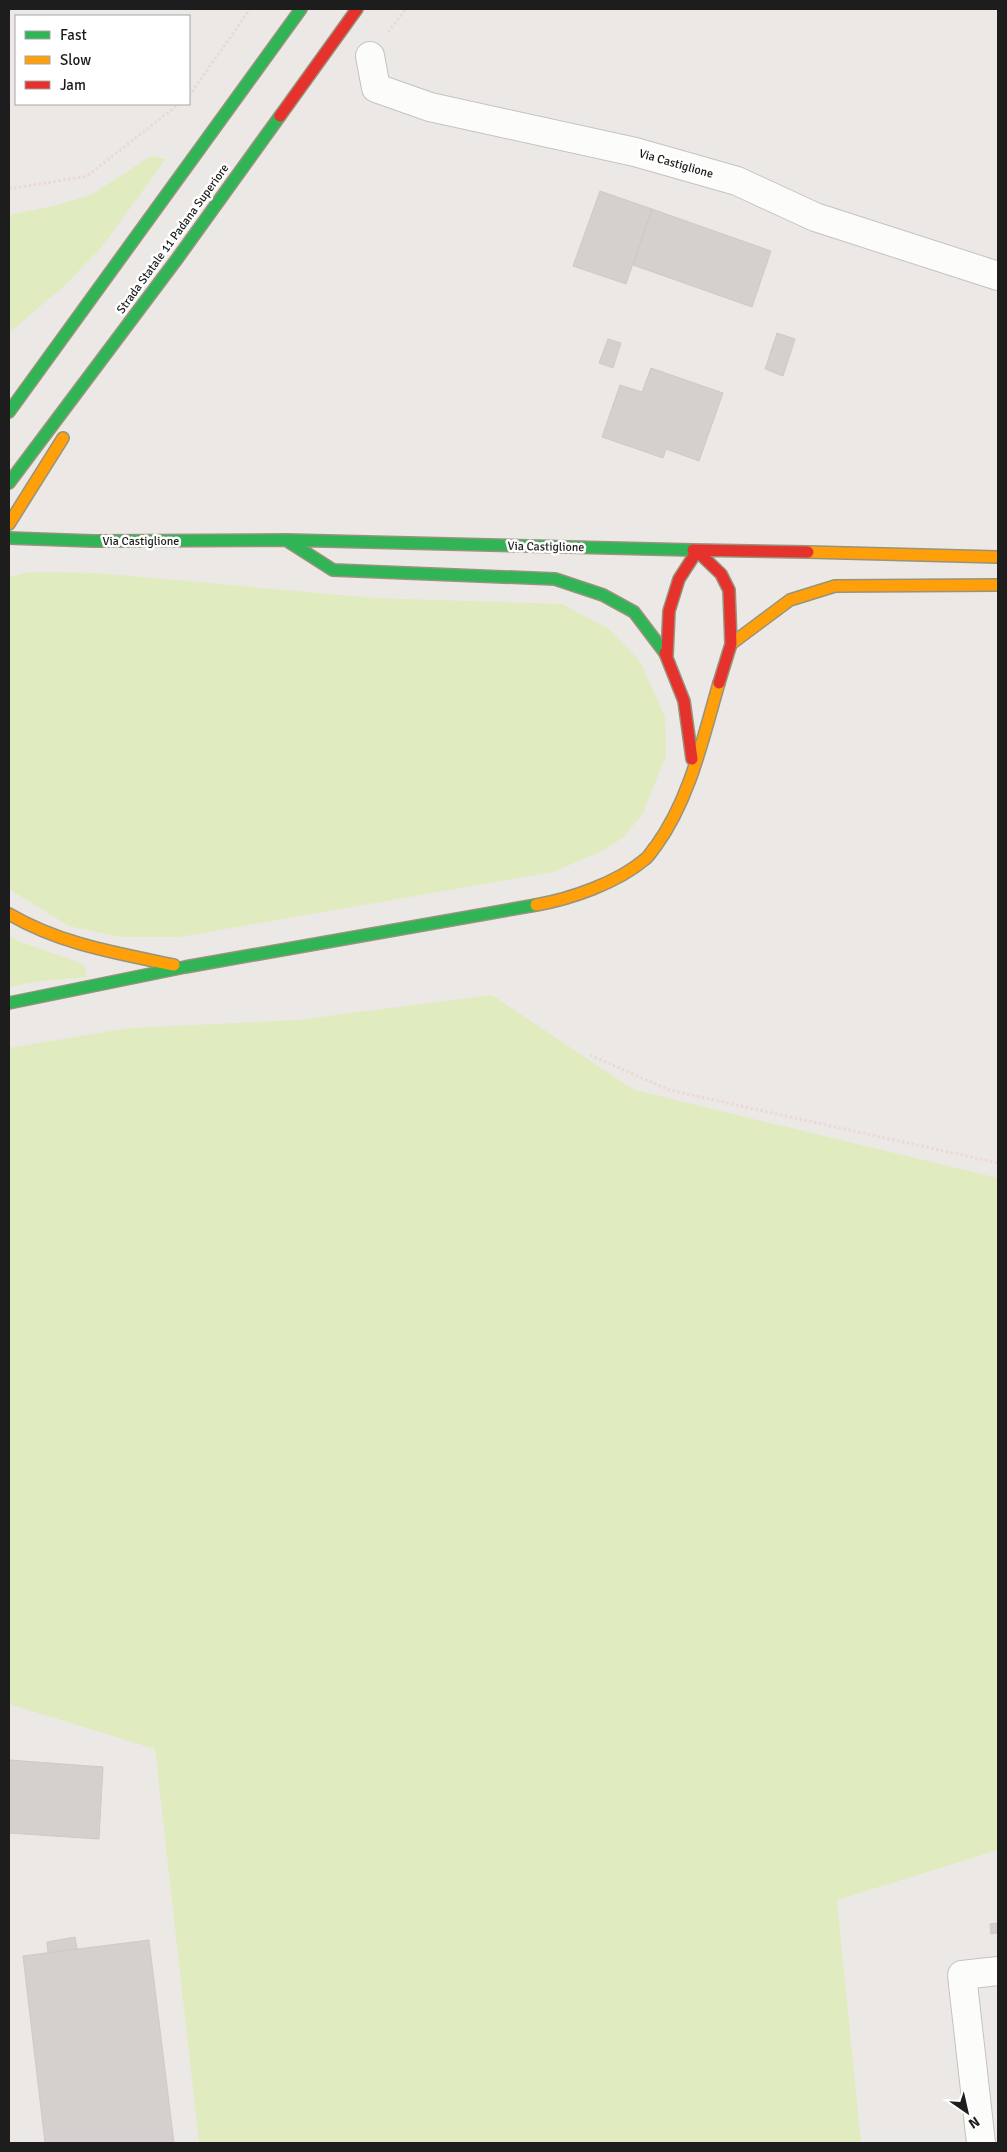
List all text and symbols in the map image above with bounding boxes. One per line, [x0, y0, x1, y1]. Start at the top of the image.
legend [15, 15, 190, 105]
text: Fast [60, 26, 87, 44]
text: Slow [60, 51, 91, 69]
text: Jam [60, 76, 86, 94]
street label: Via Castiglione [637, 146, 715, 182]
street label: Strada Statale 11 Padana Superiore [114, 161, 232, 317]
street label: Via Castiglione [103, 534, 179, 549]
street label: Via Castiglione [507, 539, 585, 555]
north arrow [942, 2087, 992, 2137]
text: N [965, 2113, 983, 2132]

